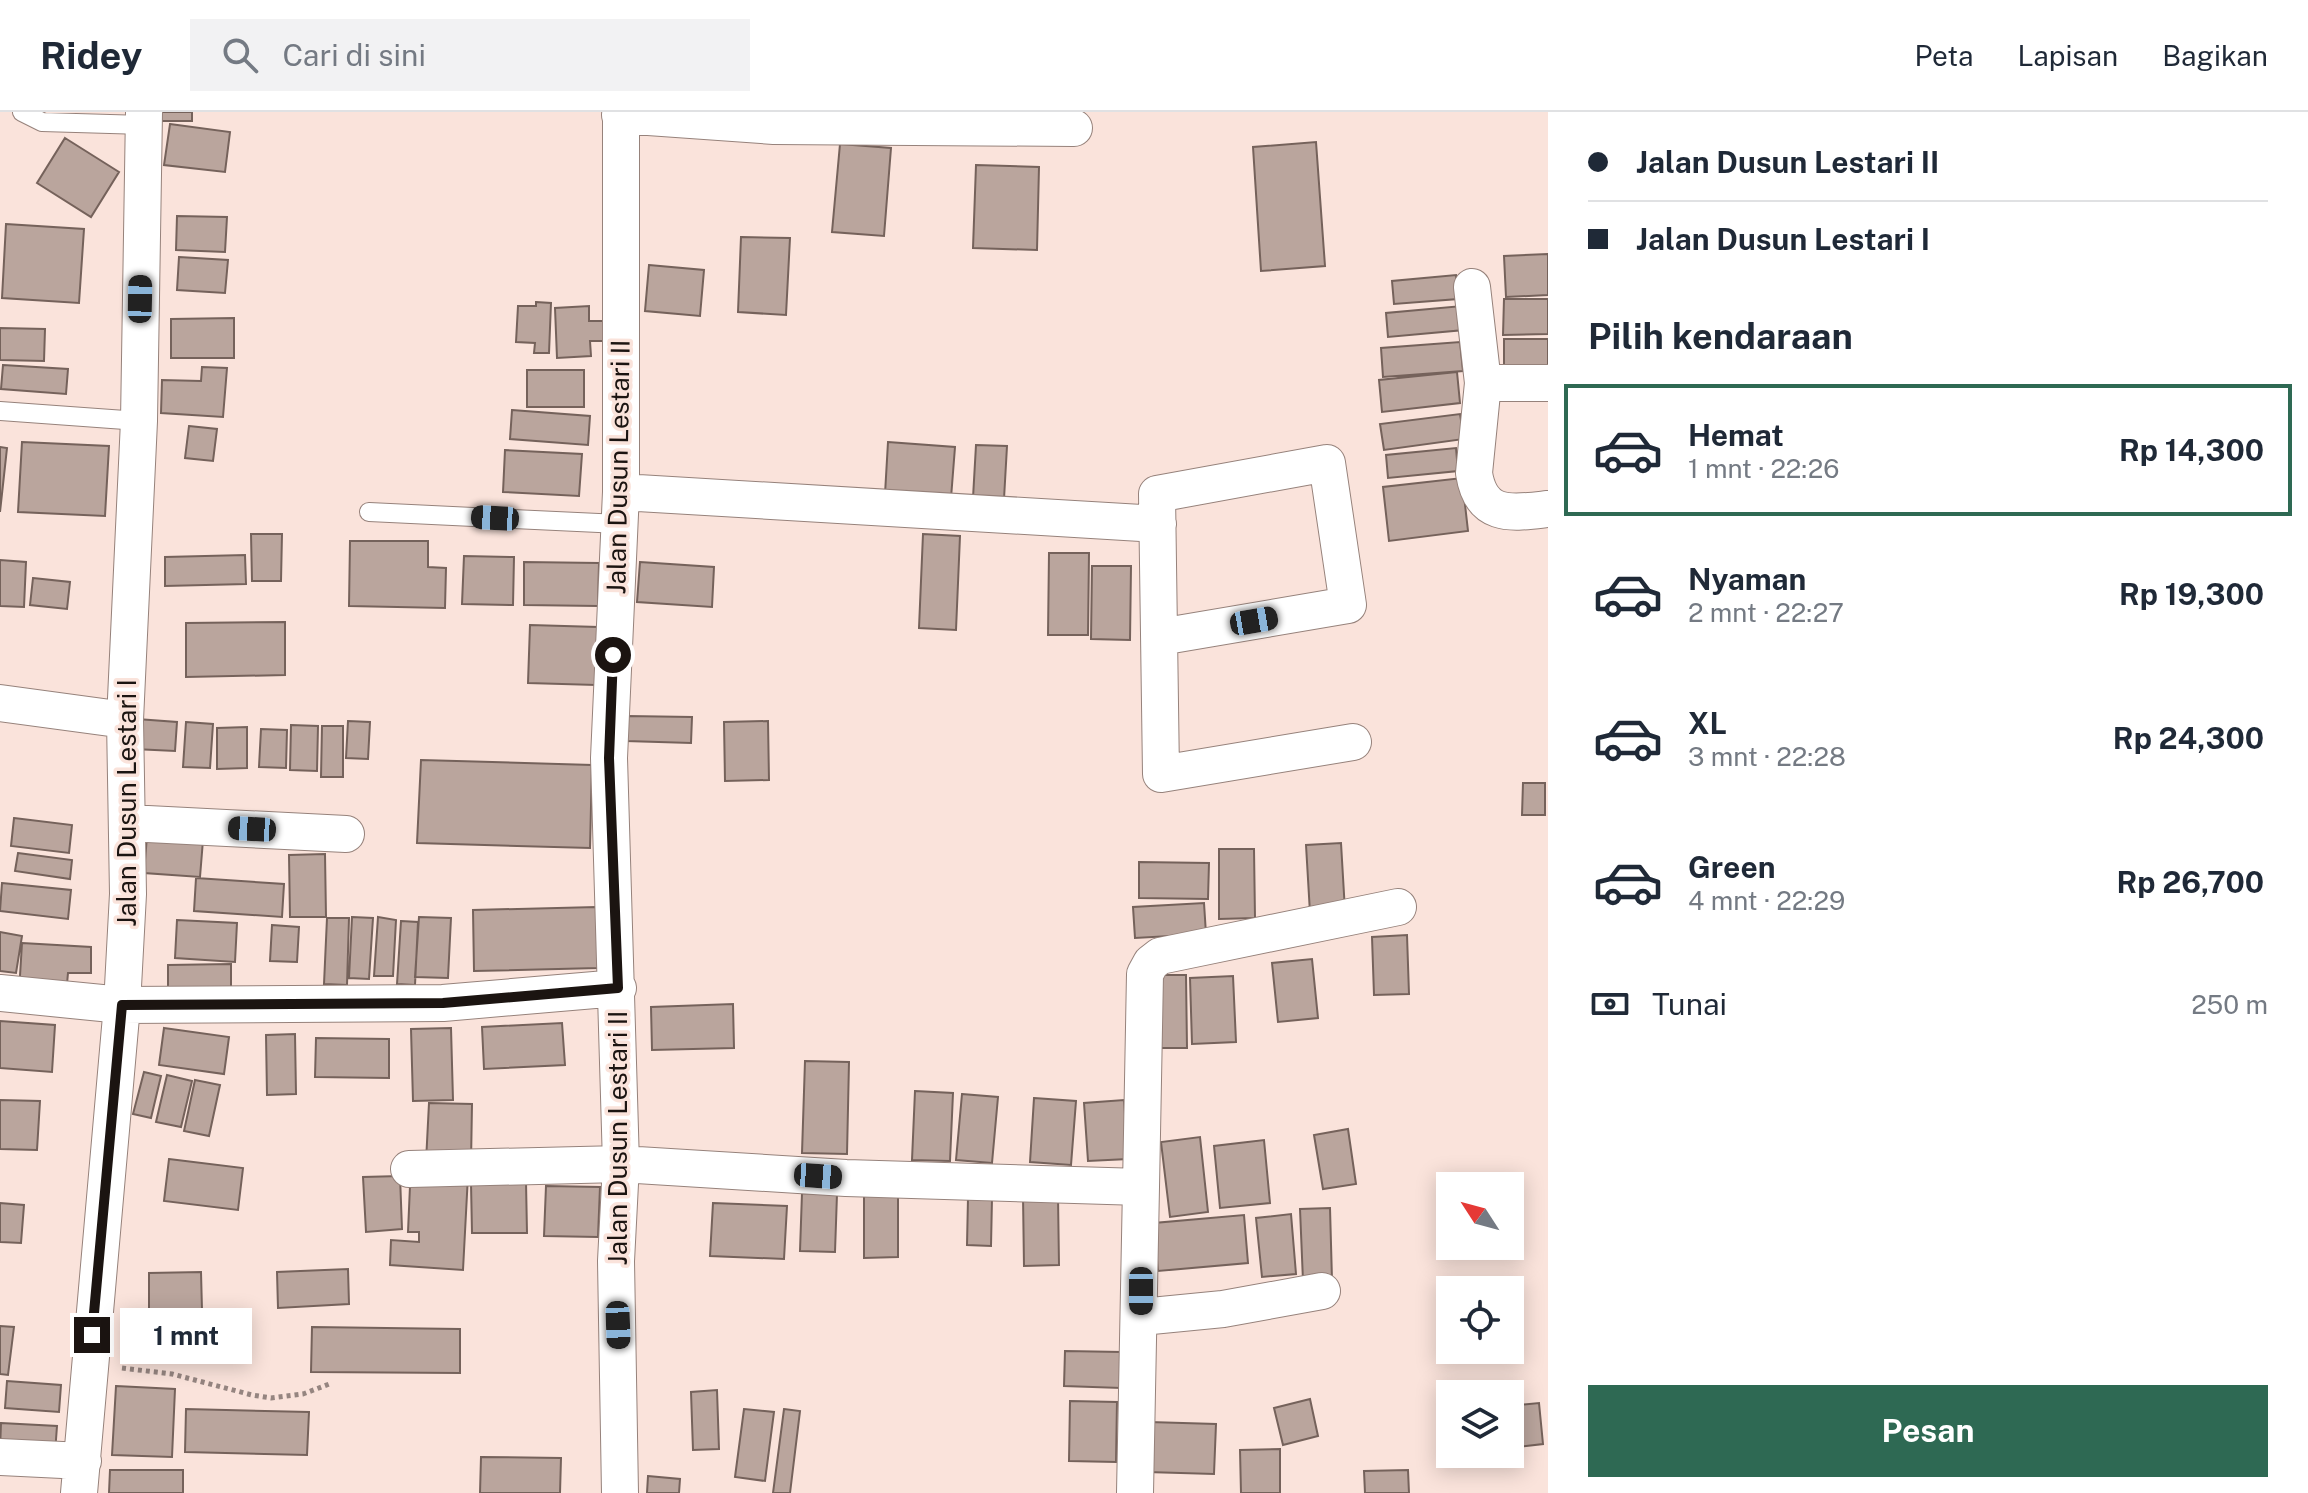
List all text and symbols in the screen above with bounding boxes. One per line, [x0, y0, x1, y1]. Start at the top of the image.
search box [190, 19, 750, 91]
text: Ridey [40, 33, 142, 78]
icon: search [218, 33, 262, 77]
text: Cari di sini [282, 37, 426, 73]
text: Peta [1914, 39, 1974, 72]
text: Lapisan [2018, 39, 2118, 72]
text: Bagikan [2162, 39, 2268, 72]
text: Jalan Dusun Lestari II [1636, 144, 1939, 180]
text: Jalan Dusun Lestari I [1636, 221, 1930, 257]
car [128, 275, 152, 323]
text: Pilih kendaraan [1588, 315, 1853, 357]
street label: Jalan Dusun Lestari II [600, 339, 636, 595]
icon: car [1592, 414, 1664, 486]
text: Hemat [1688, 417, 1784, 453]
text: Rp 14,300 [2119, 432, 2264, 468]
text: 1 mnt · 22:26 [1688, 453, 1839, 484]
car [470, 505, 520, 531]
icon: car [1592, 558, 1664, 630]
text: Nyaman [1688, 561, 1806, 597]
text: Rp 19,300 [2119, 576, 2264, 612]
text: 2 mnt · 22:27 [1688, 597, 1844, 628]
car [1228, 605, 1280, 637]
route start [595, 637, 631, 673]
street label: Jalan Dusun Lestari I [111, 679, 142, 927]
icon: car [1592, 702, 1664, 774]
text: XL [1688, 705, 1727, 741]
text: Rp 24,300 [2113, 720, 2264, 756]
text: 3 mnt · 22:28 [1688, 741, 1846, 772]
car [227, 816, 277, 842]
icon: car [1592, 846, 1664, 918]
text: Green [1688, 849, 1775, 885]
text: Rp 26,700 [2117, 864, 2264, 900]
text: 4 mnt · 22:29 [1688, 885, 1845, 916]
icon: cash [1588, 982, 1632, 1026]
text: Tunai [1652, 986, 1727, 1022]
text: 250 m [2191, 989, 2268, 1020]
street label: Jalan Dusun Lestari II [602, 1011, 633, 1265]
car [793, 1162, 843, 1190]
north arrow [1436, 1172, 1524, 1260]
map controls [1436, 1172, 1524, 1468]
car [1129, 1267, 1153, 1315]
button: locate [1436, 1276, 1524, 1364]
car [605, 1301, 631, 1349]
callout: 1 mnt [120, 1307, 252, 1363]
route end [74, 1317, 110, 1353]
text: 1 mnt [153, 1320, 219, 1351]
button: layers [1436, 1380, 1524, 1468]
button: Pesan [1588, 1385, 2268, 1477]

